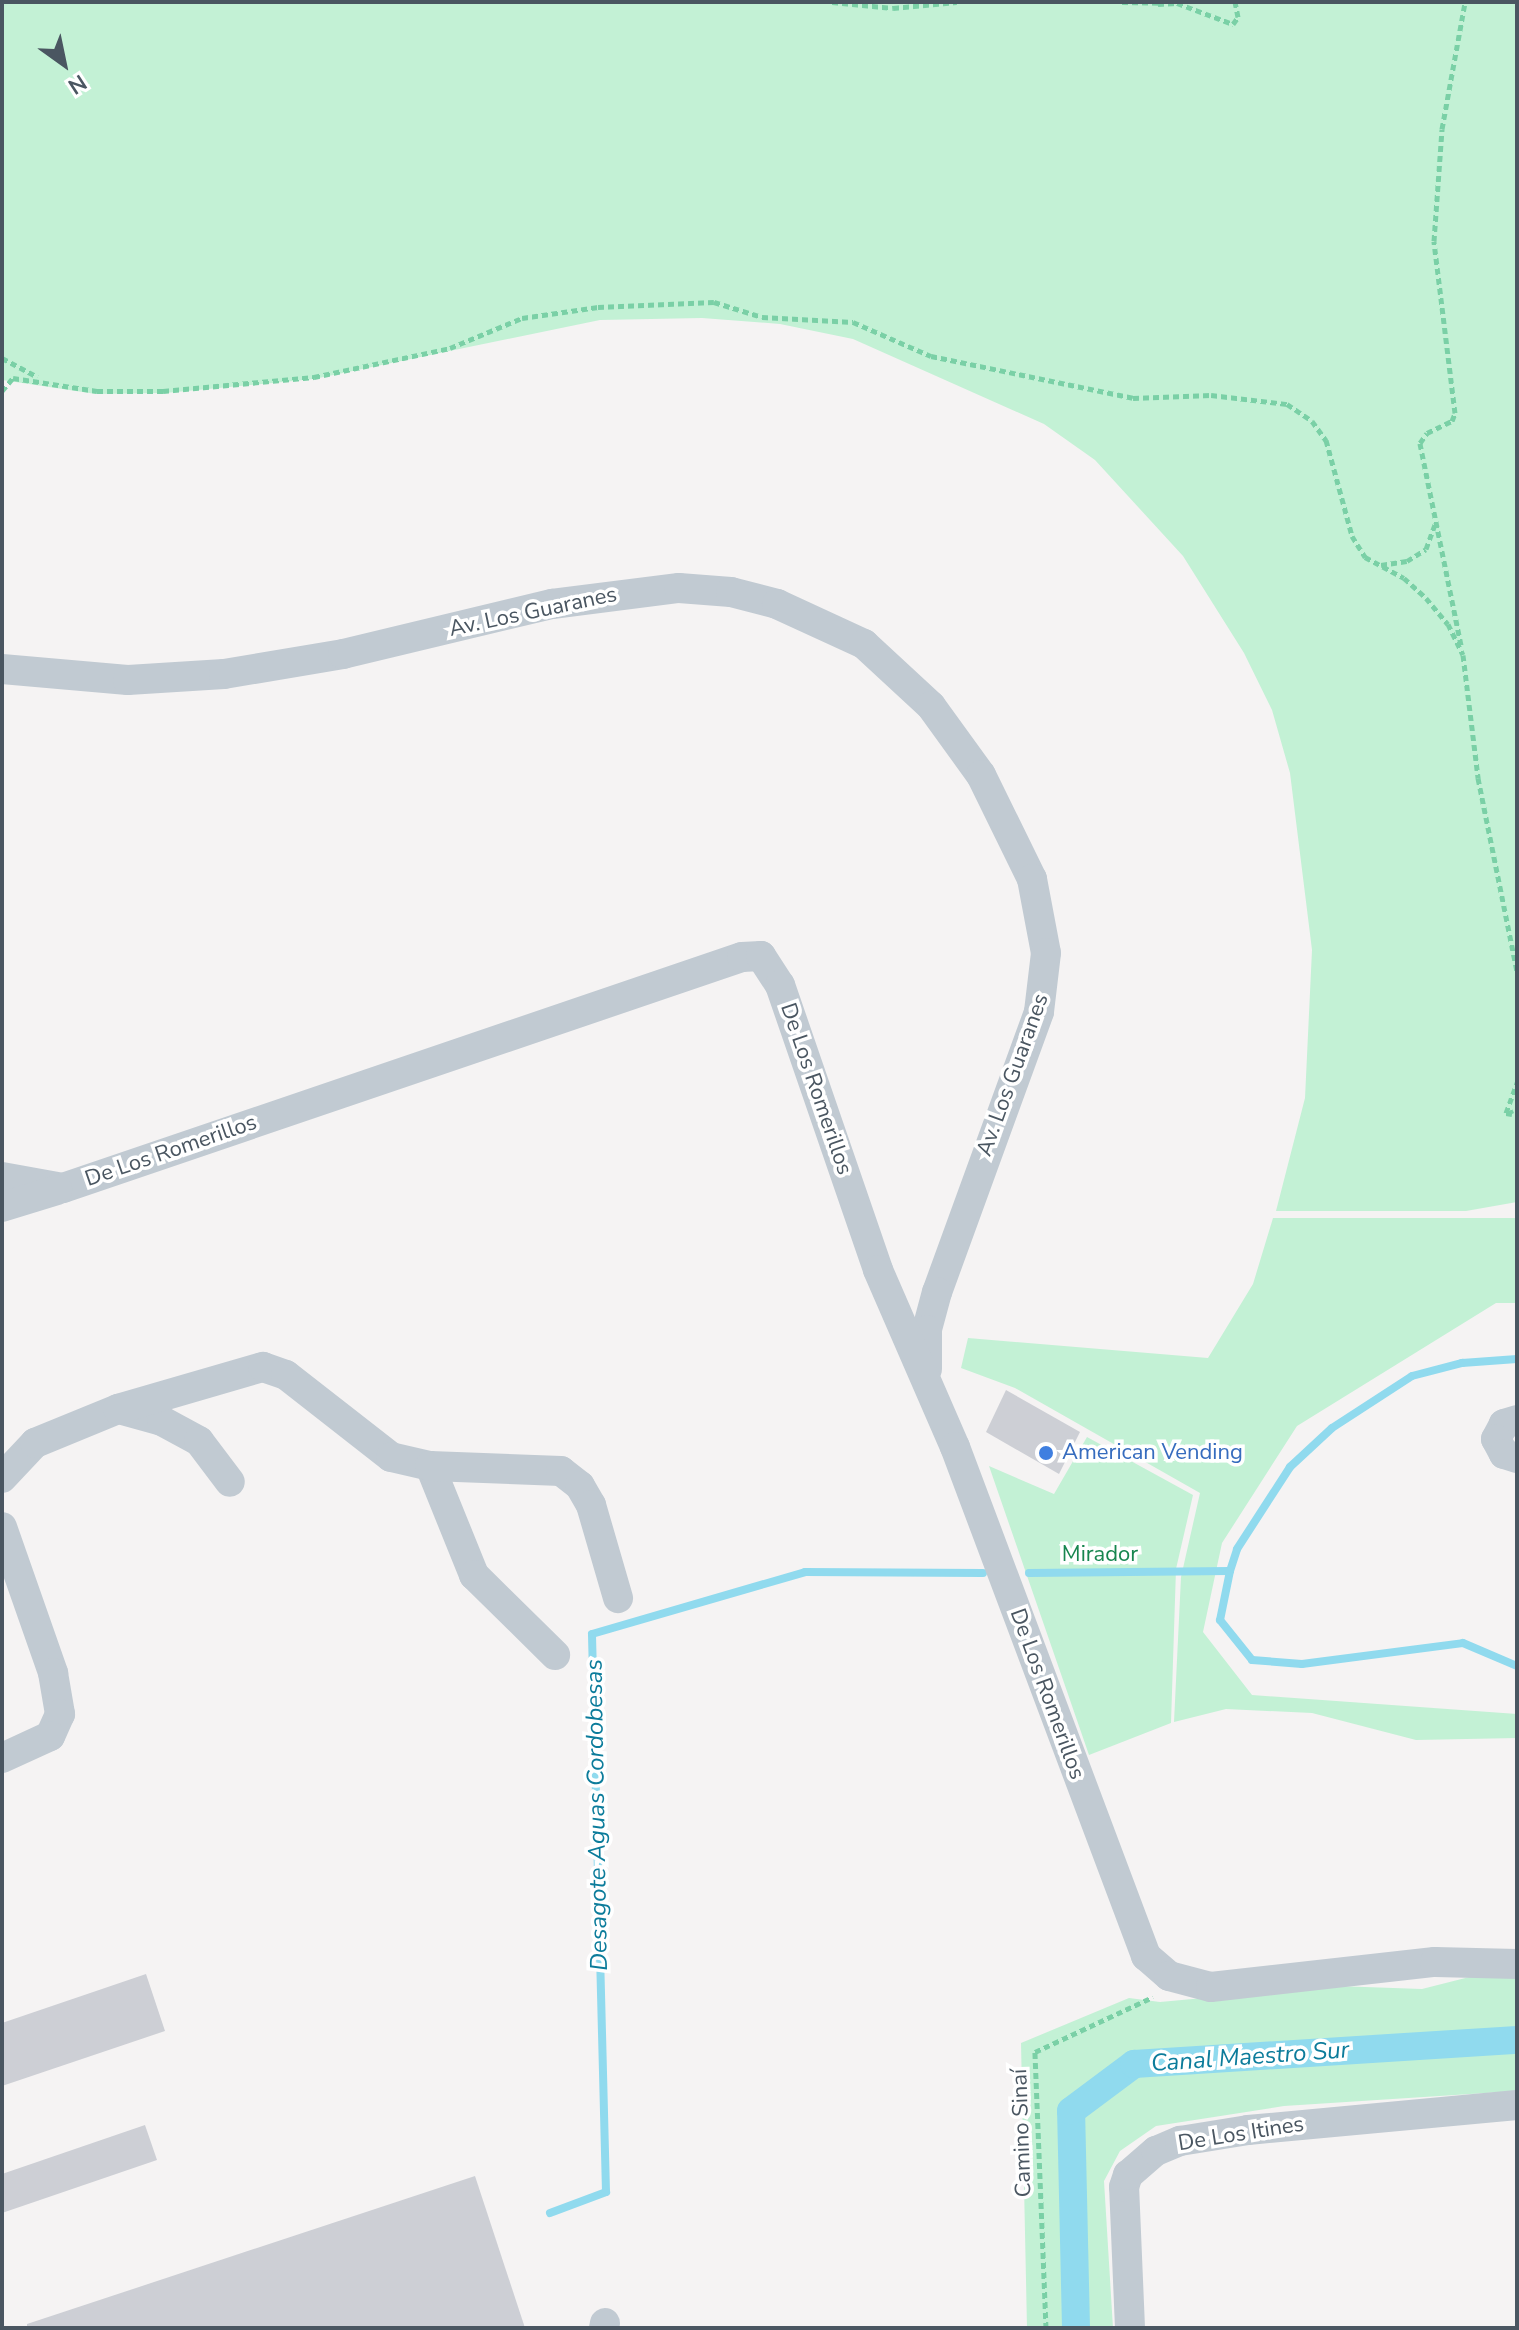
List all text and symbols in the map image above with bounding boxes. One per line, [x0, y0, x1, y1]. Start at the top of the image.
north arrow [24, 24, 104, 104]
text: N [62, 67, 92, 101]
street label: Av. Los Guaranes [447, 581, 619, 643]
street label: Av. Los Guaranes [971, 990, 1055, 1160]
street label: De Los Romerillos [774, 1000, 858, 1178]
street label: De Los Romerillos [82, 1109, 260, 1193]
place label: American Vending [1062, 1440, 1243, 1466]
marker: American Vending [1037, 1444, 1055, 1462]
park label: Mirador [1062, 1542, 1138, 1568]
street label: De Los Romerillos [1004, 1605, 1090, 1783]
water label: Desagote Aguas Cordobesas [580, 1659, 614, 1971]
water label: Canal Maestro Sur [1150, 2036, 1350, 2078]
street label: Camino Sinaí [1007, 2068, 1037, 2198]
street label: De Los Itines [1176, 2111, 1306, 2157]

